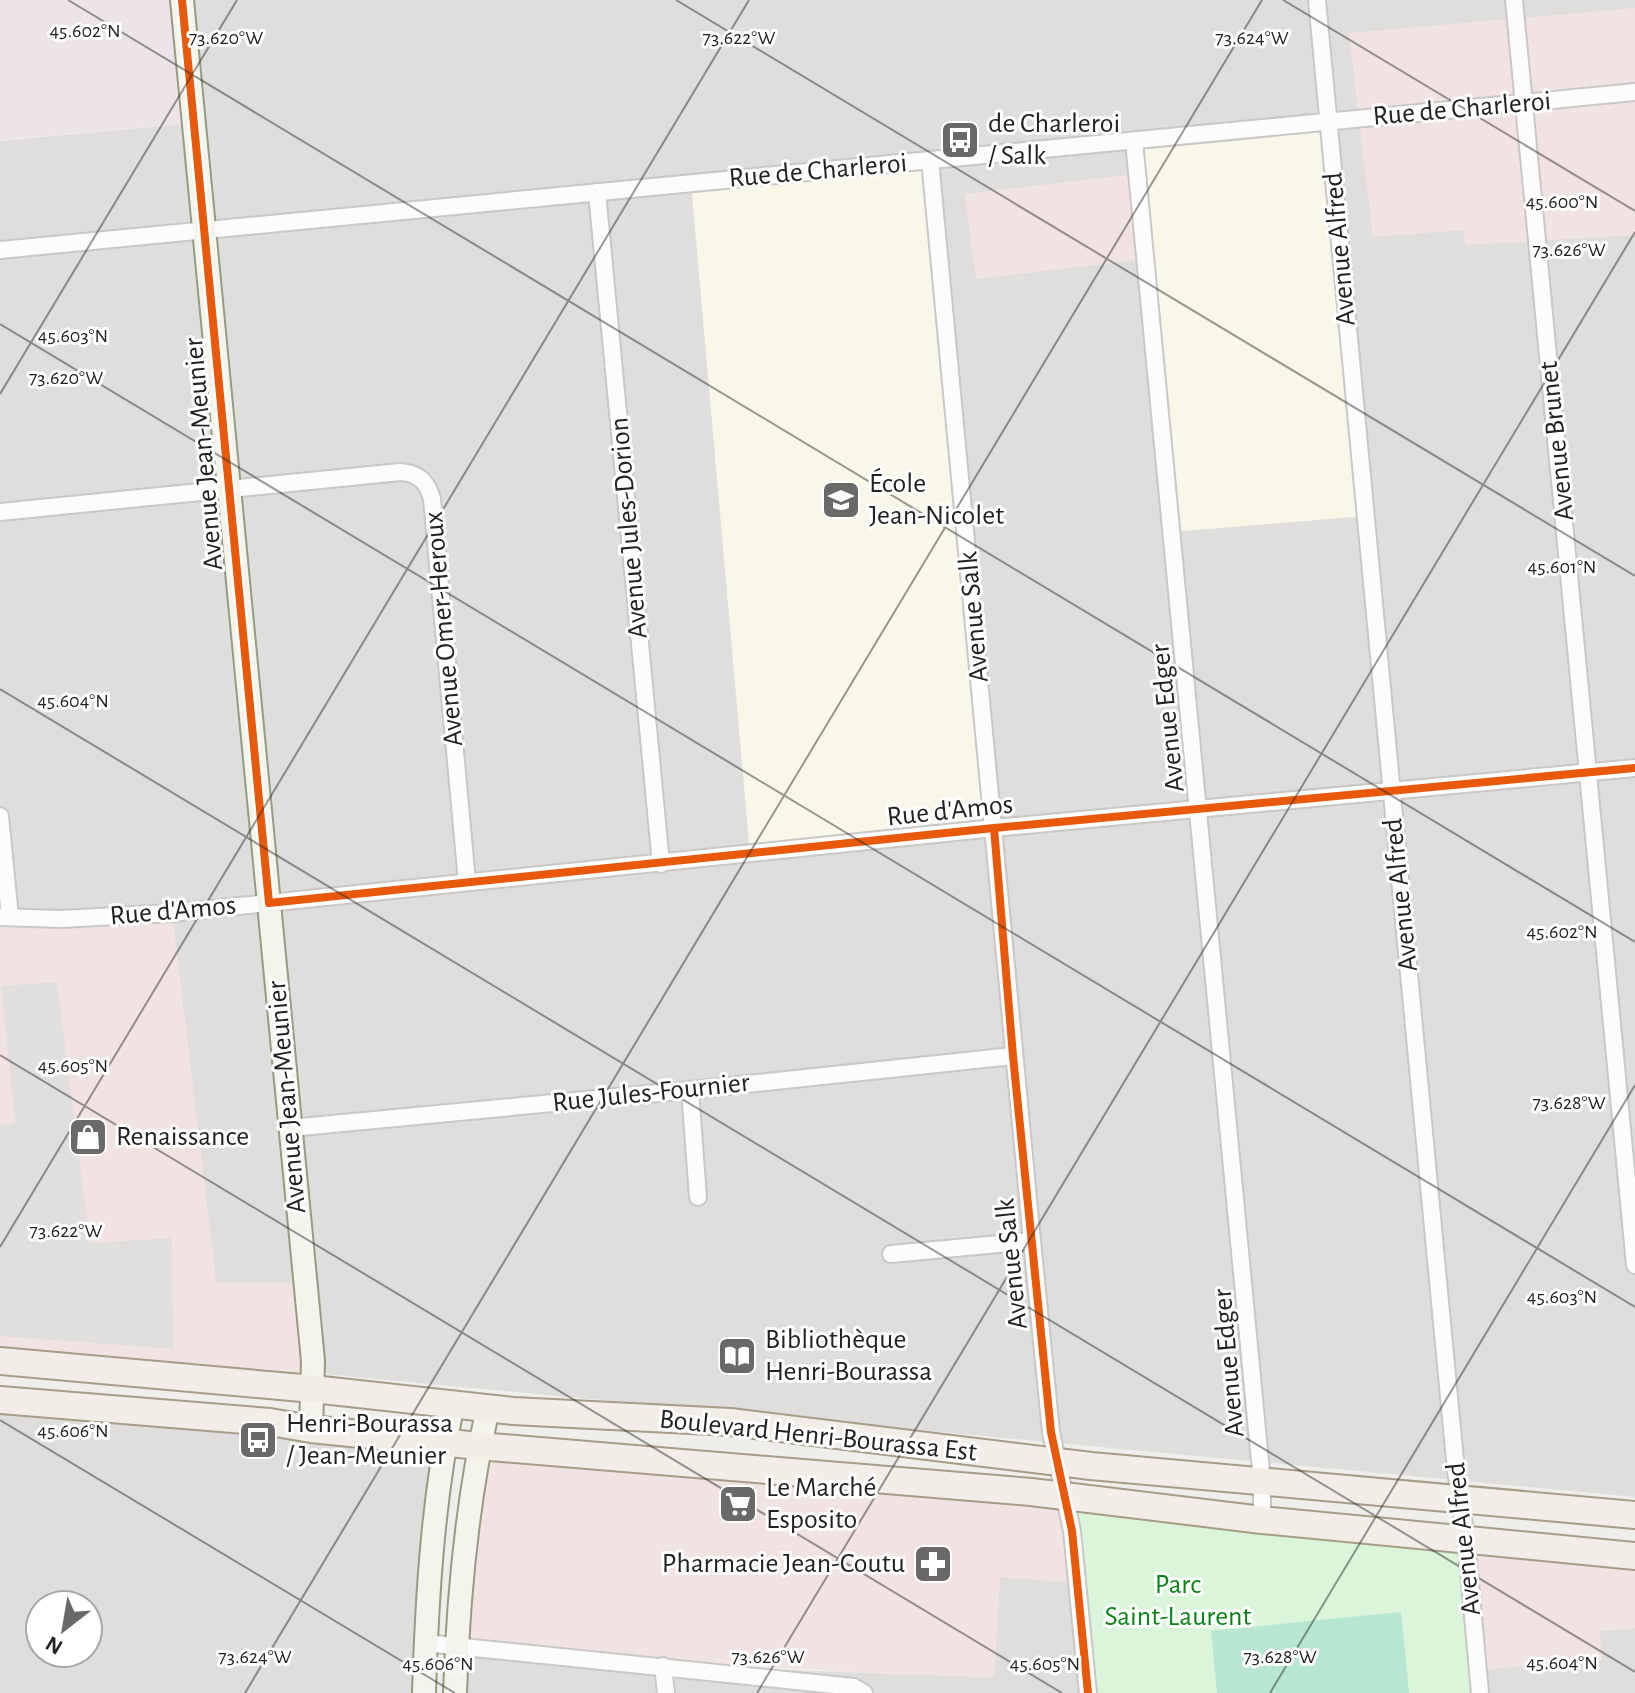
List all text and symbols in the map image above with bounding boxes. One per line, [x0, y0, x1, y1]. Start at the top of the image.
text: 45.602°N [49, 21, 121, 41]
text: 73.620°W [189, 28, 263, 48]
text: 73.622°W [703, 28, 776, 48]
text: 73.624°W [1215, 28, 1289, 48]
street label: Rue de Charleroi [1372, 87, 1552, 131]
place label: de Charleroi / Salk [988, 110, 1120, 170]
bus stop icon: de Charleroi / Salk [939, 119, 981, 161]
street label: Rue de Charleroi [728, 149, 908, 193]
street label: Avenue Alfred [1319, 171, 1361, 327]
text: 45.600°N [1526, 192, 1598, 212]
text: 73.626°W [1532, 240, 1606, 260]
text: 45.603°N [38, 326, 108, 346]
street label: Avenue Jean-Meunier [180, 336, 228, 572]
street label: Avenue Brunet [1535, 360, 1579, 522]
text: 73.620°W [29, 368, 103, 388]
street label: Avenue Jules-Dorion [605, 416, 653, 640]
place label: École Jean-Nicolet [869, 467, 1004, 530]
school or university icon: École Jean-Nicolet [820, 479, 862, 521]
street label: Avenue Omer-Heroux [420, 510, 468, 748]
street label: Avenue Salk [954, 550, 994, 684]
text: 45.601°N [1528, 557, 1596, 577]
street label: Avenue Edger [1146, 642, 1190, 794]
text: 45.604°N [37, 691, 109, 711]
street label: Rue d'Amos [886, 790, 1014, 832]
street label: Avenue Alfred [1379, 817, 1423, 973]
street label: Rue d'Amos [109, 892, 237, 930]
text: 45.602°N [1526, 922, 1598, 942]
street label: Avenue Jean-Meunier [263, 979, 311, 1215]
text: 45.605°N [38, 1056, 108, 1076]
street label: Rue Jules-Fournier [551, 1069, 751, 1117]
text: 73.628°W [1532, 1093, 1606, 1113]
shop icon: Renaissance [67, 1116, 109, 1158]
place label: Renaissance [116, 1123, 249, 1151]
street label: Avenue Salk [991, 1197, 1033, 1331]
text: 73.622°W [30, 1221, 103, 1241]
text: 45.603°N [1527, 1287, 1597, 1307]
street label: Avenue Edger [1209, 1288, 1249, 1438]
place label: Bibliothèque Henri-Bourassa [765, 1326, 932, 1386]
library icon: Bibliothèque Henri-Bourassa [716, 1335, 758, 1377]
street label: Boulevard Henri-Bourassa Est [658, 1405, 978, 1467]
place label: Henri-Bourassa / Jean-Meunier [286, 1410, 453, 1470]
bus stop icon: Henri-Bourassa / Jean-Meunier [237, 1419, 279, 1461]
text: 45.606°N [37, 1421, 109, 1441]
street label: Avenue Alfred [1442, 1461, 1486, 1617]
place label: Le Marché Esposito [766, 1474, 877, 1534]
supermarket icon: Le Marché Esposito [717, 1483, 759, 1525]
pharmacy icon: Pharmacie Jean-Coutu [912, 1543, 954, 1585]
place label: Pharmacie Jean-Coutu [662, 1550, 905, 1578]
park label: Parc Saint-Laurent [1104, 1571, 1252, 1631]
north arrow [24, 1589, 104, 1669]
text: N [42, 1632, 66, 1659]
text: 73.624°W [218, 1647, 292, 1667]
text: 73.626°W [731, 1647, 805, 1667]
text: 73.628°W [1243, 1647, 1317, 1667]
text: 45.604°N [1526, 1653, 1598, 1673]
text: 45.606°N [402, 1654, 474, 1674]
text: 45.605°N [1010, 1654, 1080, 1674]

